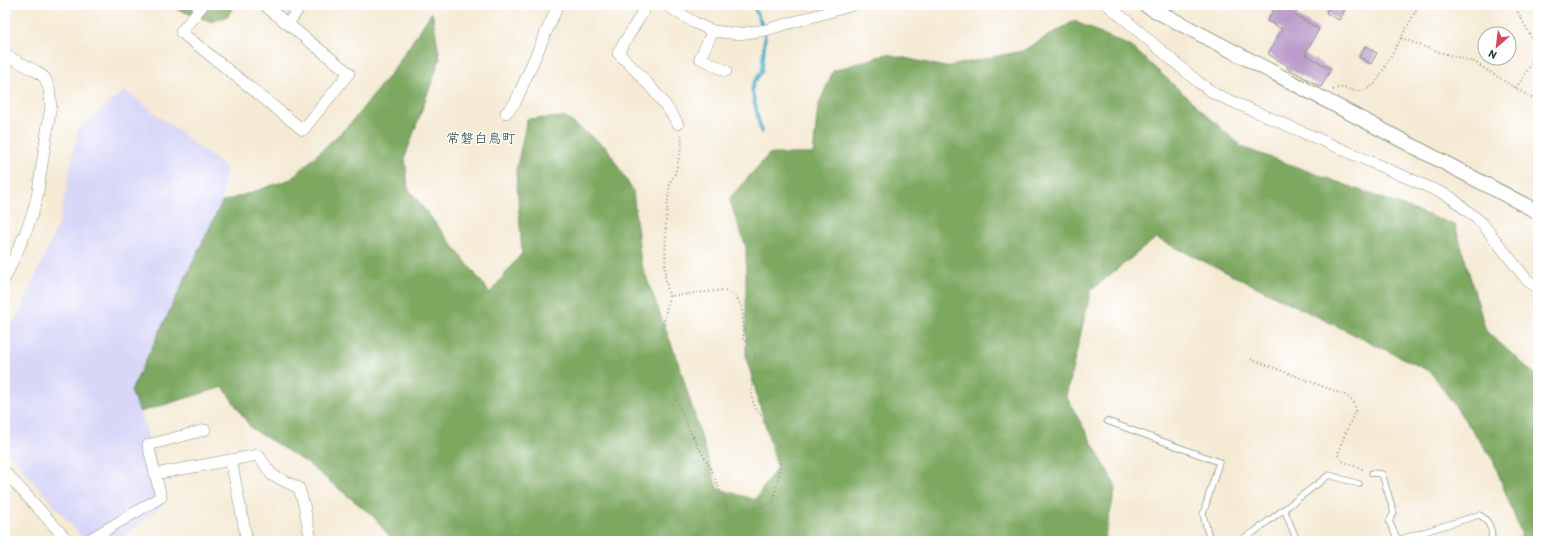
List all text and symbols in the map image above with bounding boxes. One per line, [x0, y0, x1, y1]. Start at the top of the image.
north arrow [1477, 26, 1517, 66]
text: N [1486, 47, 1499, 62]
district label: 常磐白鳥町 [446, 130, 516, 147]

